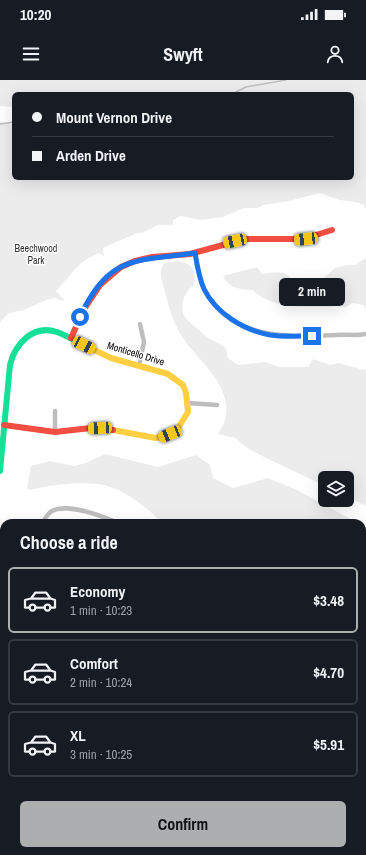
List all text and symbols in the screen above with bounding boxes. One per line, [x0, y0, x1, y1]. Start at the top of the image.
text: 10:20 [20, 4, 51, 25]
text: Swyft [163, 42, 203, 67]
icon: menu [20, 43, 42, 65]
icon: person [324, 43, 346, 65]
text: Mount Vernon Drive [56, 107, 172, 128]
text: Arden Drive [56, 145, 126, 166]
car [293, 232, 319, 246]
car [222, 233, 248, 249]
park label: Beechwood Park [15, 242, 57, 267]
callout: 2 min [279, 278, 345, 306]
text: 2 min [298, 283, 326, 300]
route start [71, 308, 89, 326]
route end [303, 327, 321, 345]
car [71, 334, 97, 356]
street label: Monticello Drive [106, 339, 166, 368]
car [88, 421, 112, 435]
car [157, 424, 183, 444]
map controls [318, 471, 354, 507]
button: layers [318, 471, 354, 507]
text: Choose a ride [20, 530, 118, 555]
text: Economy [70, 581, 125, 602]
icon: car [22, 582, 58, 618]
text: $3.48 [313, 590, 344, 611]
text: 1 min · 10:23 [70, 602, 132, 619]
text: Comfort [70, 653, 118, 674]
icon: car [22, 654, 58, 690]
text: $4.70 [313, 662, 344, 683]
text: 2 min · 10:24 [70, 674, 132, 691]
text: XL [70, 725, 86, 746]
icon: car [22, 726, 58, 762]
text: $5.91 [313, 734, 344, 755]
text: 3 min · 10:25 [70, 746, 132, 763]
button: Confirm [20, 801, 346, 847]

